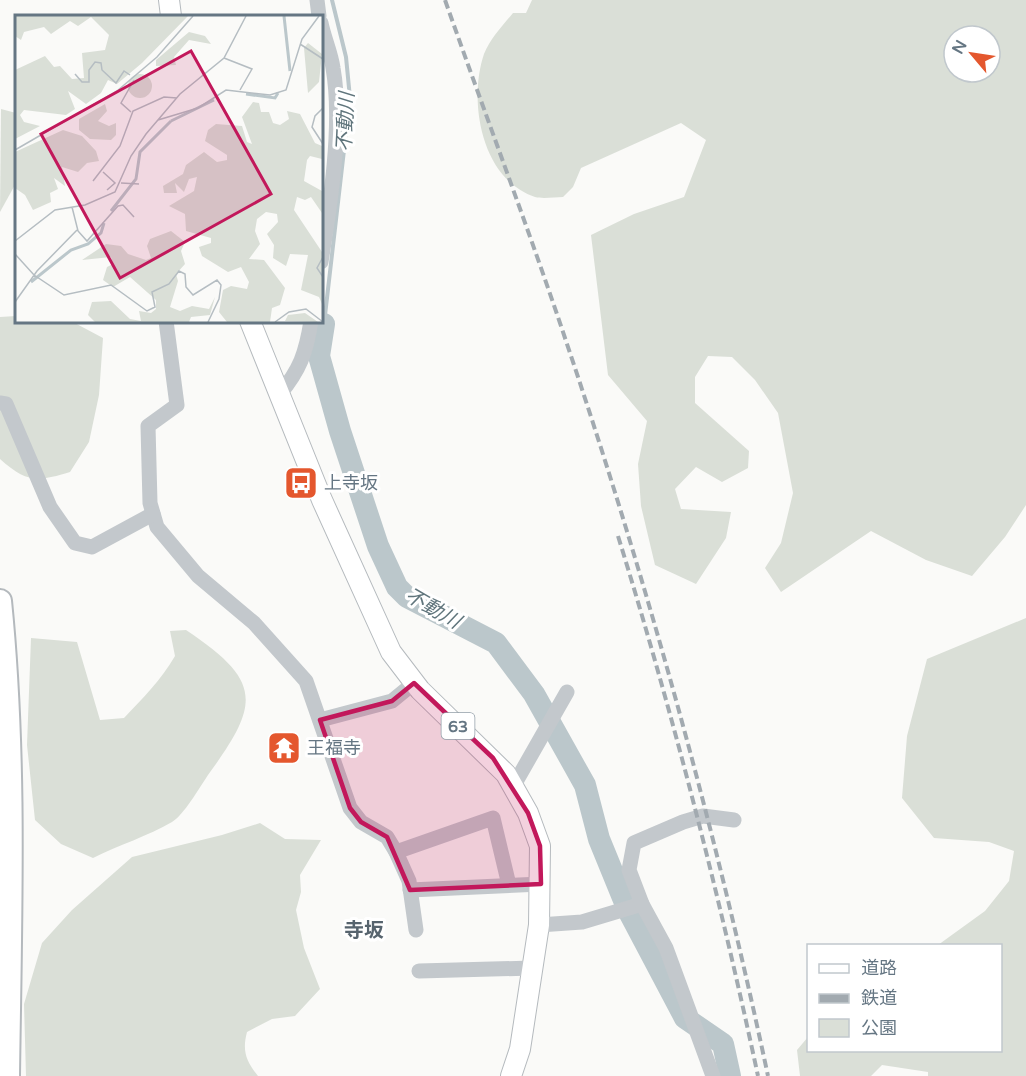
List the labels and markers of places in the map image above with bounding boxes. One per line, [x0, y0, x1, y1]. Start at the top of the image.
bus stop icon: 上寺坂 [283, 465, 319, 501]
place label: 上寺坂 [324, 472, 378, 494]
temple icon: 王福寺 [266, 730, 302, 766]
place label: 王福寺 [307, 737, 361, 759]

